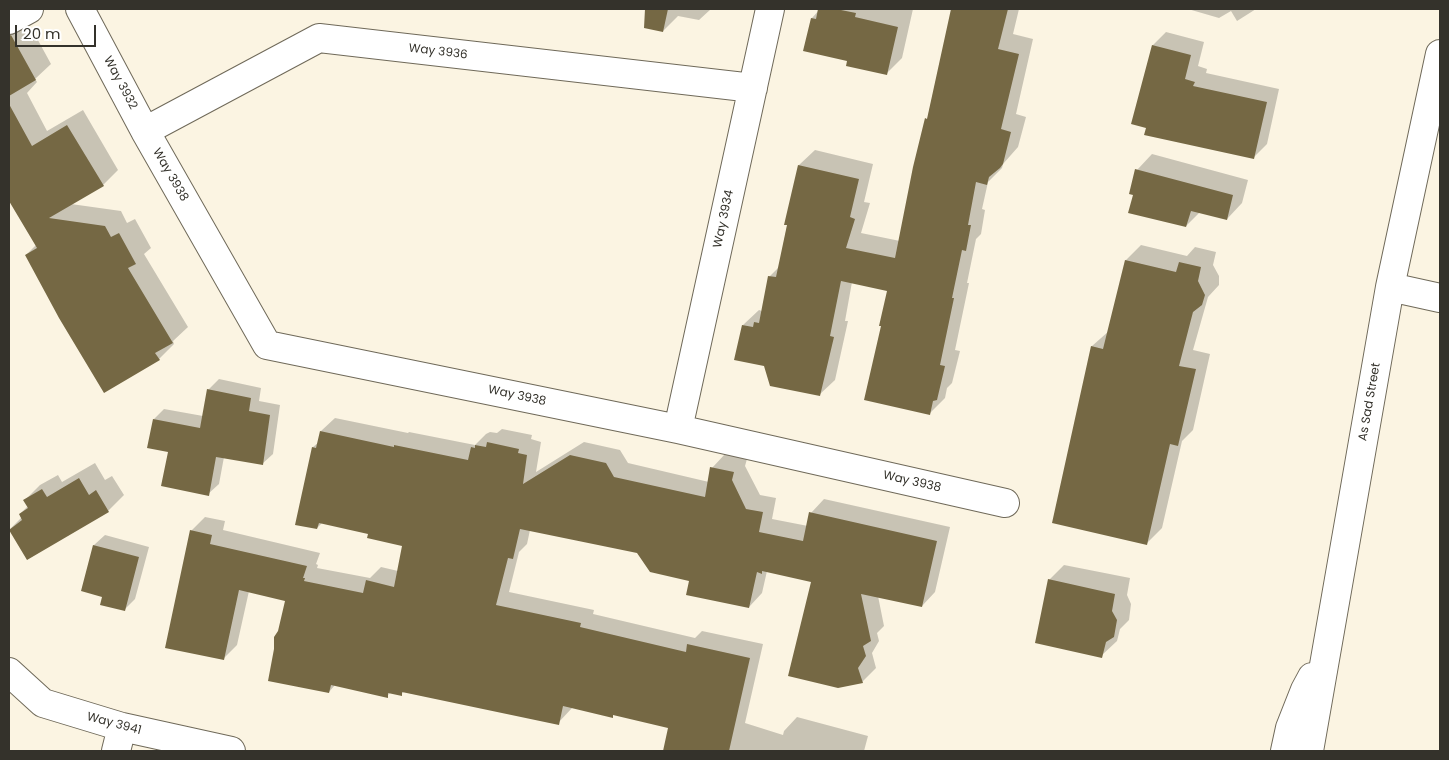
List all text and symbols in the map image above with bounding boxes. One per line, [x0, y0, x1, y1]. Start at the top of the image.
scale bar [18, 15, 99, 47]
text: 20 m [23, 23, 61, 44]
street label: Way 3936 [408, 41, 468, 63]
street label: Way 3932 [100, 54, 140, 112]
street label: Way 3938 [149, 146, 191, 204]
street label: Way 3934 [711, 189, 737, 249]
street label: As Sad Street [1356, 362, 1384, 442]
street label: Way 3938 [487, 383, 547, 409]
street label: Way 3938 [882, 468, 942, 496]
street label: Way 3941 [85, 710, 143, 738]

